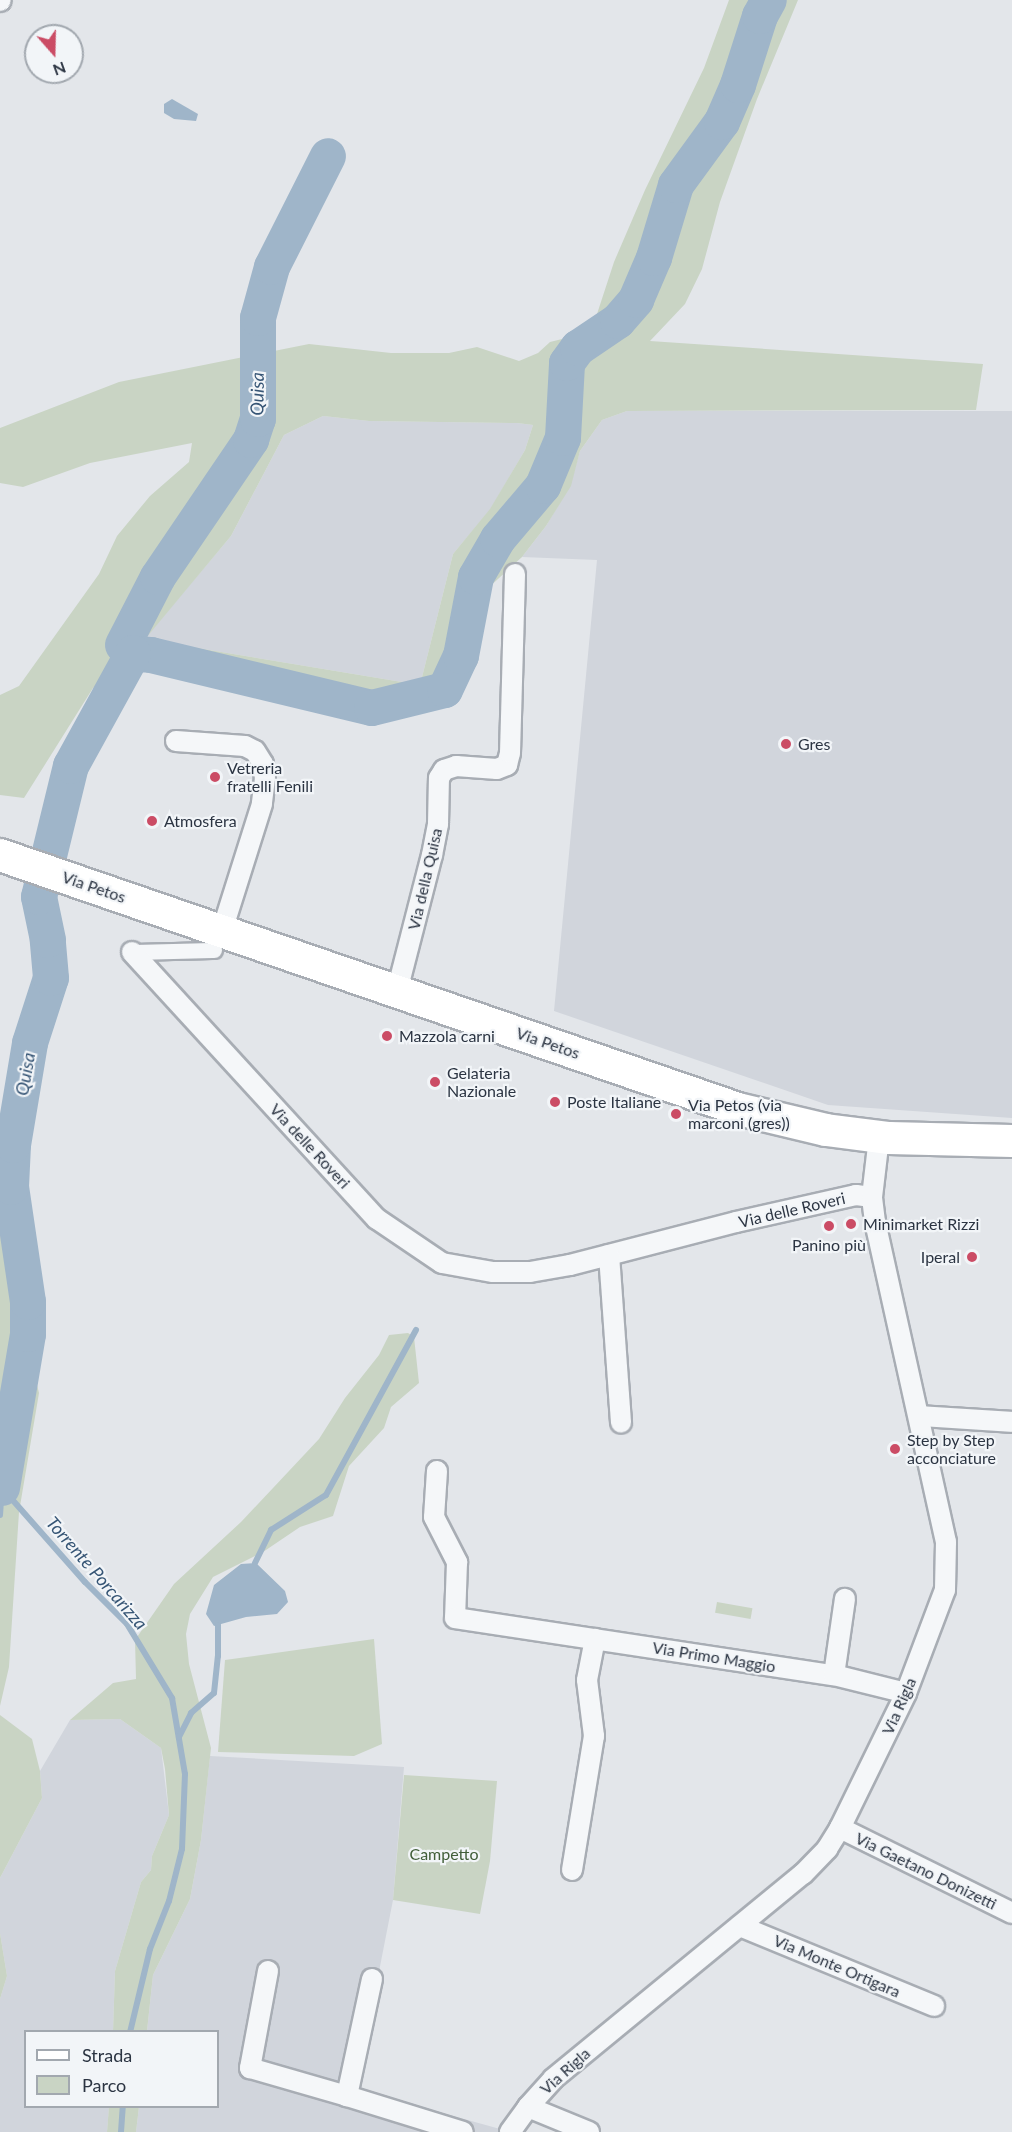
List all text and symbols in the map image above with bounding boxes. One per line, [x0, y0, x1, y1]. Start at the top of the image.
north arrow [24, 24, 84, 84]
text: N [51, 58, 69, 81]
water label: Quisa [246, 372, 268, 416]
place label: Gres [798, 734, 830, 754]
marker: Gres [779, 737, 793, 751]
place label: Vetreria fratelli Fenili [227, 758, 313, 796]
marker: Vetreria fratelli Fenili [208, 770, 222, 784]
place label: Atmosfera [164, 811, 237, 831]
marker: Atmosfera [145, 814, 159, 828]
street label: Via della Quisa [404, 826, 446, 932]
street label: Via Petos [60, 867, 128, 907]
street label: Via Petos [514, 1023, 582, 1063]
place label: Mazzola carni [399, 1026, 495, 1046]
marker: Mazzola carni [380, 1029, 394, 1043]
water label: Quisa [11, 1051, 39, 1097]
place label: Gelateria Nazionale [447, 1063, 516, 1101]
marker: Gelateria Nazionale [428, 1075, 442, 1089]
place label: Poste Italiane [567, 1092, 661, 1112]
marker: Poste Italiane [548, 1095, 562, 1109]
place label: Via Petos (via marconi (gres)) [688, 1095, 790, 1133]
street label: Via delle Roveri [266, 1100, 354, 1192]
marker: Via Petos (via marconi (gres)) [669, 1107, 683, 1121]
street label: Via delle Roveri [737, 1188, 847, 1232]
place label: Minimarket Rizzi [863, 1214, 979, 1234]
marker: Minimarket Rizzi [844, 1217, 858, 1231]
marker: Panino più [822, 1219, 836, 1233]
place label: Panino più [792, 1235, 866, 1255]
place label: Iperal [921, 1247, 960, 1267]
marker: Iperal [965, 1250, 979, 1264]
place label: Step by Step acconciature [907, 1430, 996, 1468]
marker: Step by Step acconciature [888, 1442, 902, 1456]
water label: Torrente Porcarizza [42, 1512, 152, 1634]
street label: Via Primo Maggio [651, 1638, 777, 1676]
street label: Via Rigla [878, 1674, 920, 1738]
street label: Via Gaetano Donizetti [852, 1828, 1000, 1914]
park label: Campetto [409, 1844, 479, 1864]
street label: Via Monte Ortigara [771, 1931, 903, 2001]
legend [24, 2030, 219, 2108]
text: Strada [82, 2044, 132, 2066]
street label: Via Rigla [536, 2044, 594, 2098]
text: Parco [82, 2074, 126, 2096]

